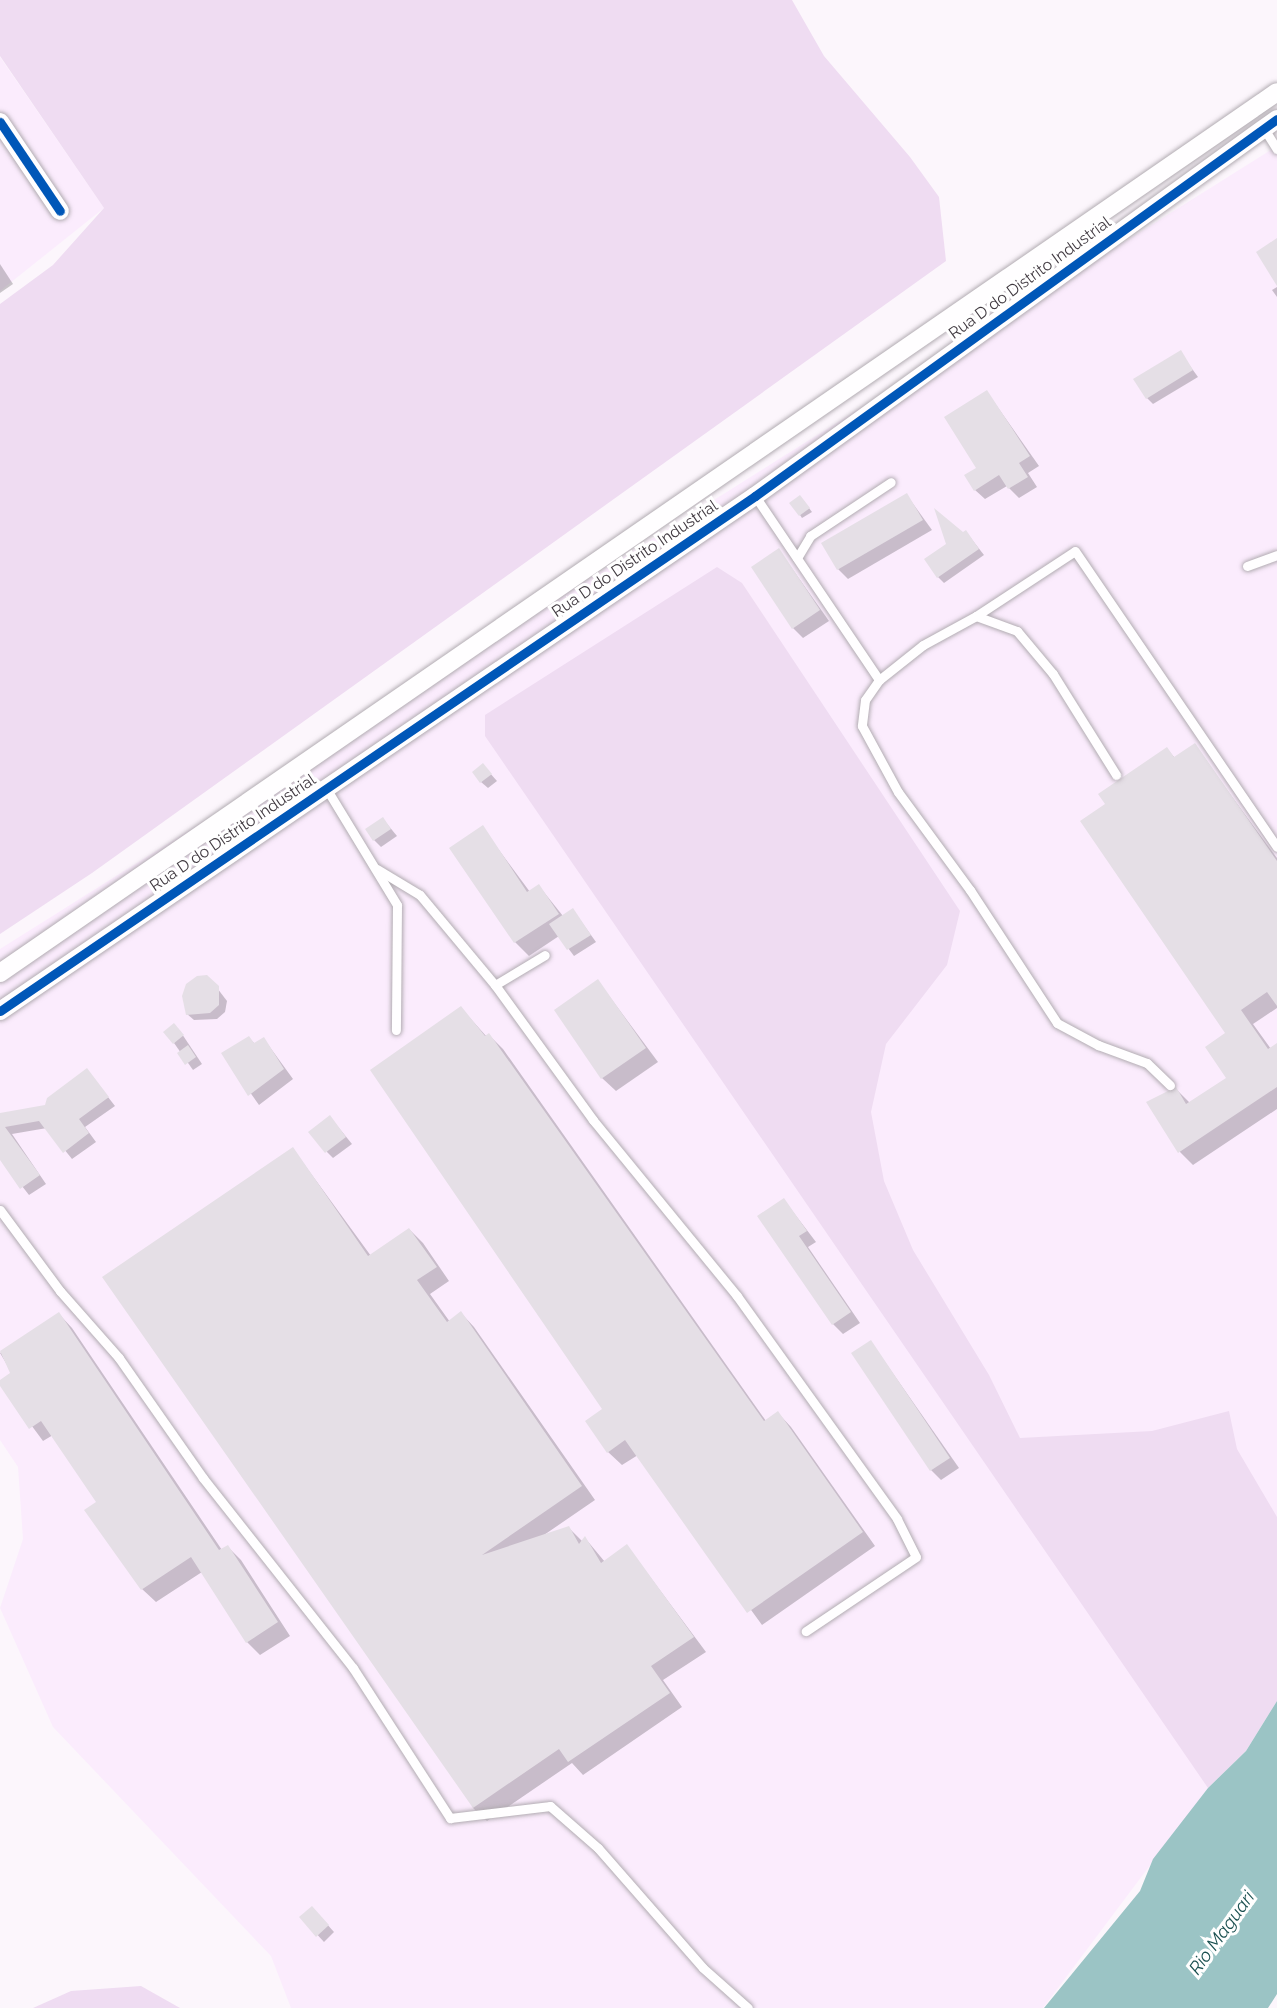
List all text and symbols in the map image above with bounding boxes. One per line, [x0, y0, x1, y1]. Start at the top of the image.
street label: Rua D do Distrito Industrial [945, 213, 1115, 343]
street label: Rua D do Distrito Industrial [549, 496, 721, 622]
street label: Rua D do Distrito Industrial [147, 770, 319, 896]
water label: Rio Maguari [1185, 1887, 1259, 1979]

